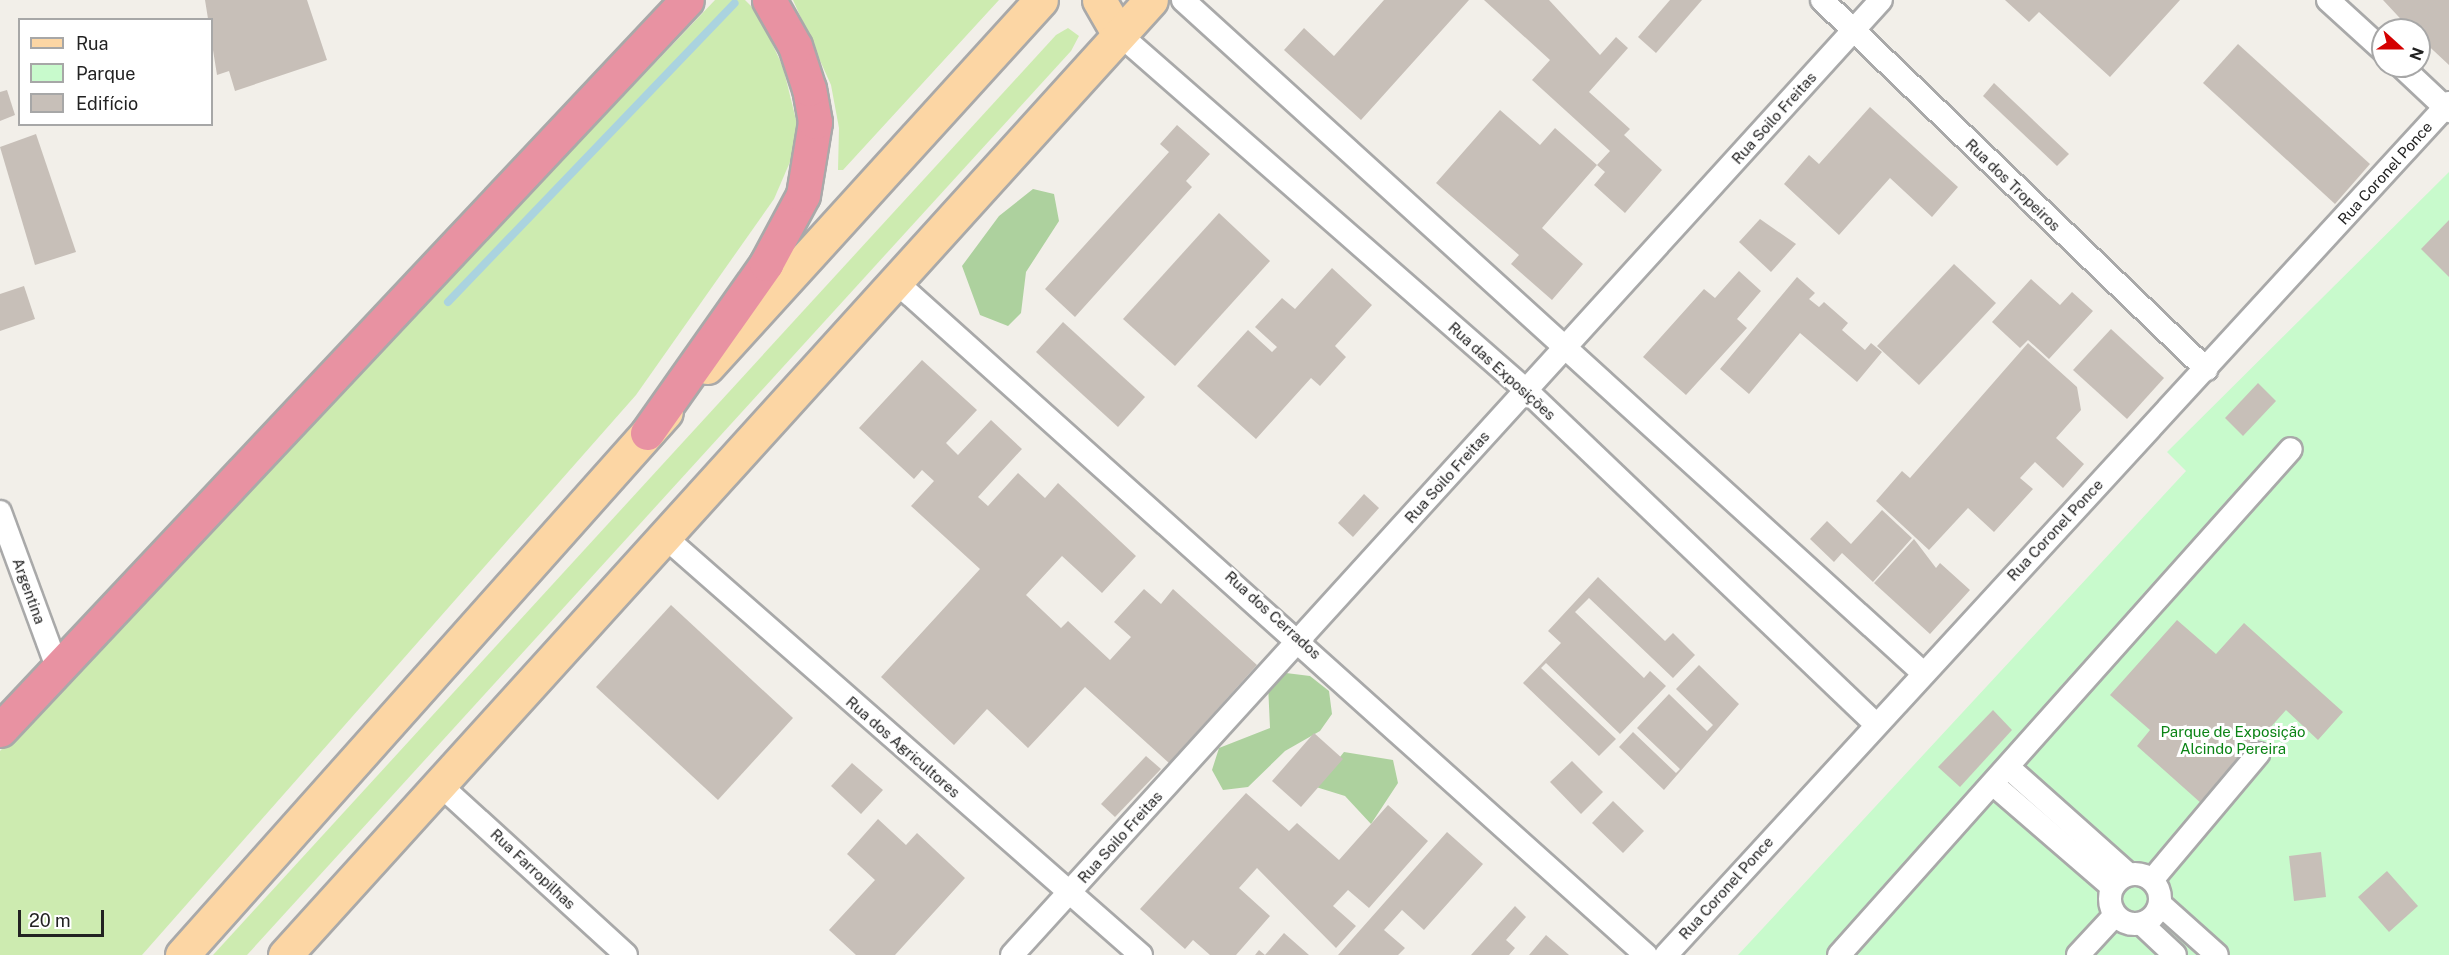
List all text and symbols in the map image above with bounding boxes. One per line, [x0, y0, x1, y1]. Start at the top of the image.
legend [18, 18, 213, 126]
north arrow [2371, 18, 2431, 78]
text: Rua [76, 33, 108, 54]
text: N [2405, 45, 2428, 63]
text: Parque [76, 63, 136, 84]
street label: Rua Soilo Freitas [1728, 68, 1820, 168]
text: Edifício [76, 93, 138, 114]
street label: Rua Coronel Ponce [2334, 118, 2436, 228]
street label: Rua dos Tropeiros [1962, 135, 2064, 235]
street label: Rua das Exposições [1445, 318, 1559, 424]
street label: Rua Soilo Freitas [1401, 427, 1493, 527]
street label: Rua Coronel Ponce [2003, 476, 2107, 584]
street label: Argentina [9, 556, 49, 626]
street label: Rua dos Cerrados [1221, 567, 1325, 663]
street label: Rua dos Agricultores [842, 693, 964, 801]
park label: Parque de Exposição Alcindo Pereira [2160, 722, 2306, 757]
street label: Rua Soilo Freitas [1074, 787, 1166, 887]
street label: Rua Farropilhas [487, 825, 579, 913]
street label: Rua Coronel Ponce [1675, 833, 1777, 943]
scale bar [21, 898, 106, 936]
text: 20 m [29, 910, 71, 931]

